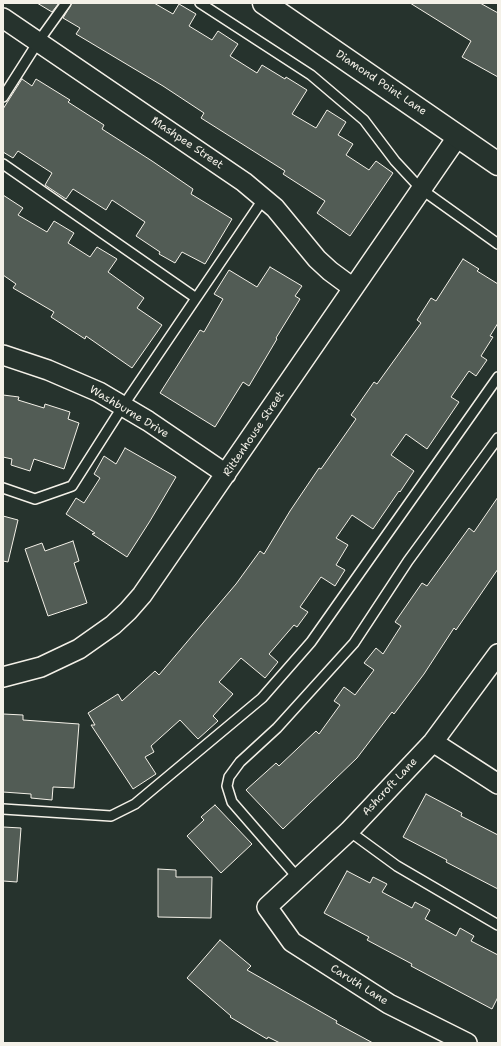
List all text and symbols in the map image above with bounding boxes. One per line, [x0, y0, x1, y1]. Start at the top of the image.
street label: Diamond Point Lane [333, 48, 429, 118]
street label: Mashpee Street [148, 114, 226, 172]
street label: Washburne Drive [87, 383, 171, 441]
street label: Rittenhouse Street [221, 389, 287, 479]
street label: Ashcroft Lane [360, 755, 420, 819]
street label: Caruth Lane [328, 962, 390, 1008]

